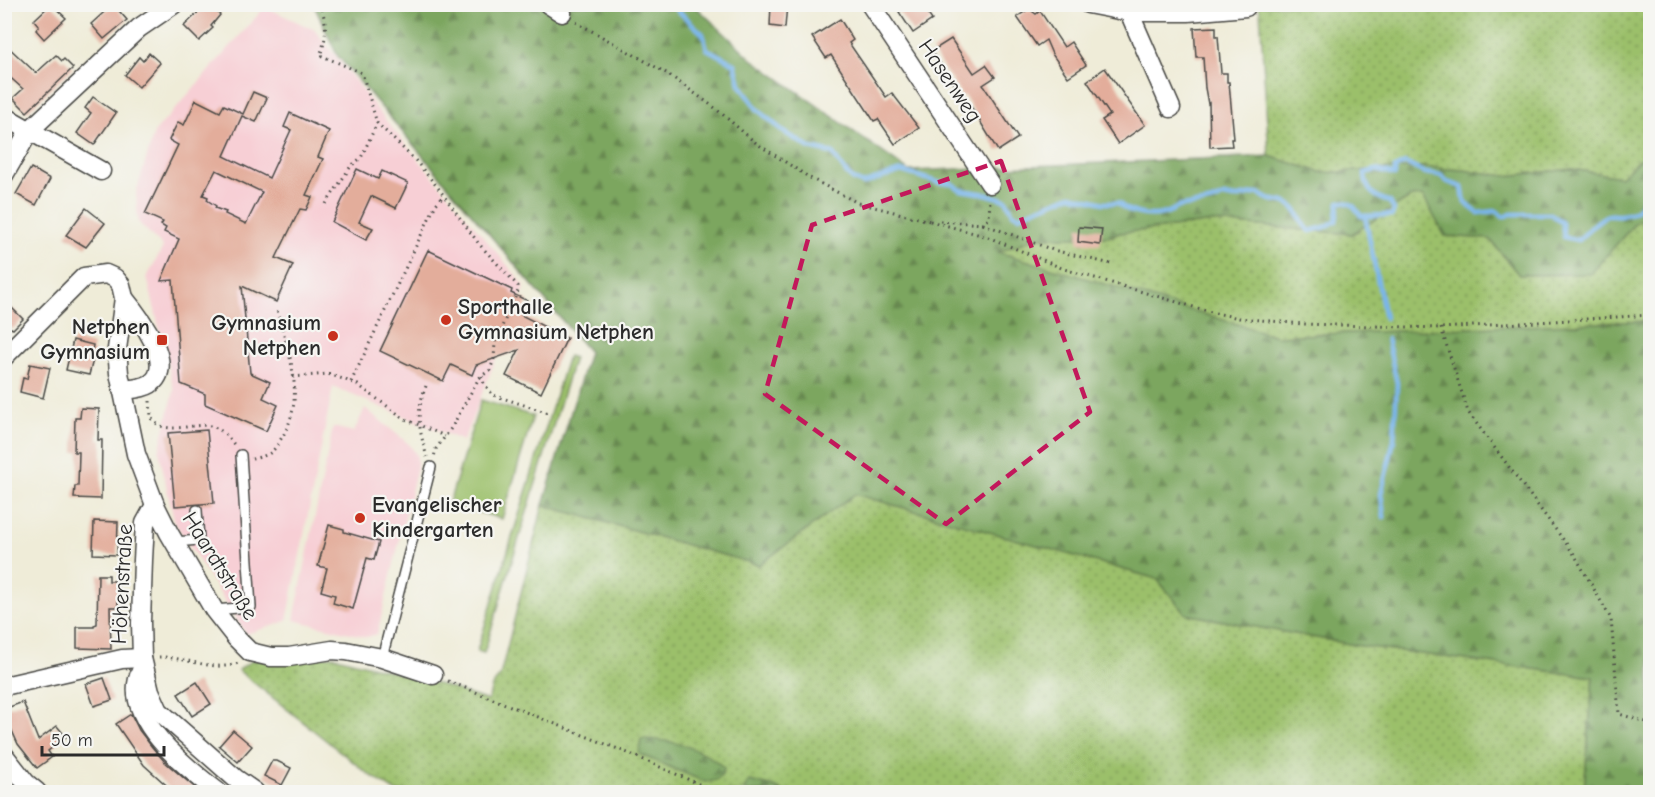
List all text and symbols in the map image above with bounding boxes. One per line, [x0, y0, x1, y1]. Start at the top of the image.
street label: Hasenweg [913, 34, 987, 128]
place label: Sporthalle Gymnasium Netphen [458, 294, 654, 345]
place label: Gymnasium Netphen [211, 310, 321, 361]
marker: Sporthalle Gymnasium Netphen [439, 313, 453, 327]
place label: Netphen Gymnasium [40, 314, 150, 365]
marker: Gymnasium Netphen [326, 329, 340, 343]
marker: Netphen Gymnasium [155, 333, 169, 347]
place label: Evangelischer Kindergarten [372, 492, 502, 543]
street label: Haardtstraße [177, 507, 263, 625]
marker: Evangelischer Kindergarten [353, 511, 367, 525]
street label: Höhenstraße [106, 523, 138, 645]
scale bar [42, 719, 164, 757]
text: 50 m [51, 730, 93, 751]

